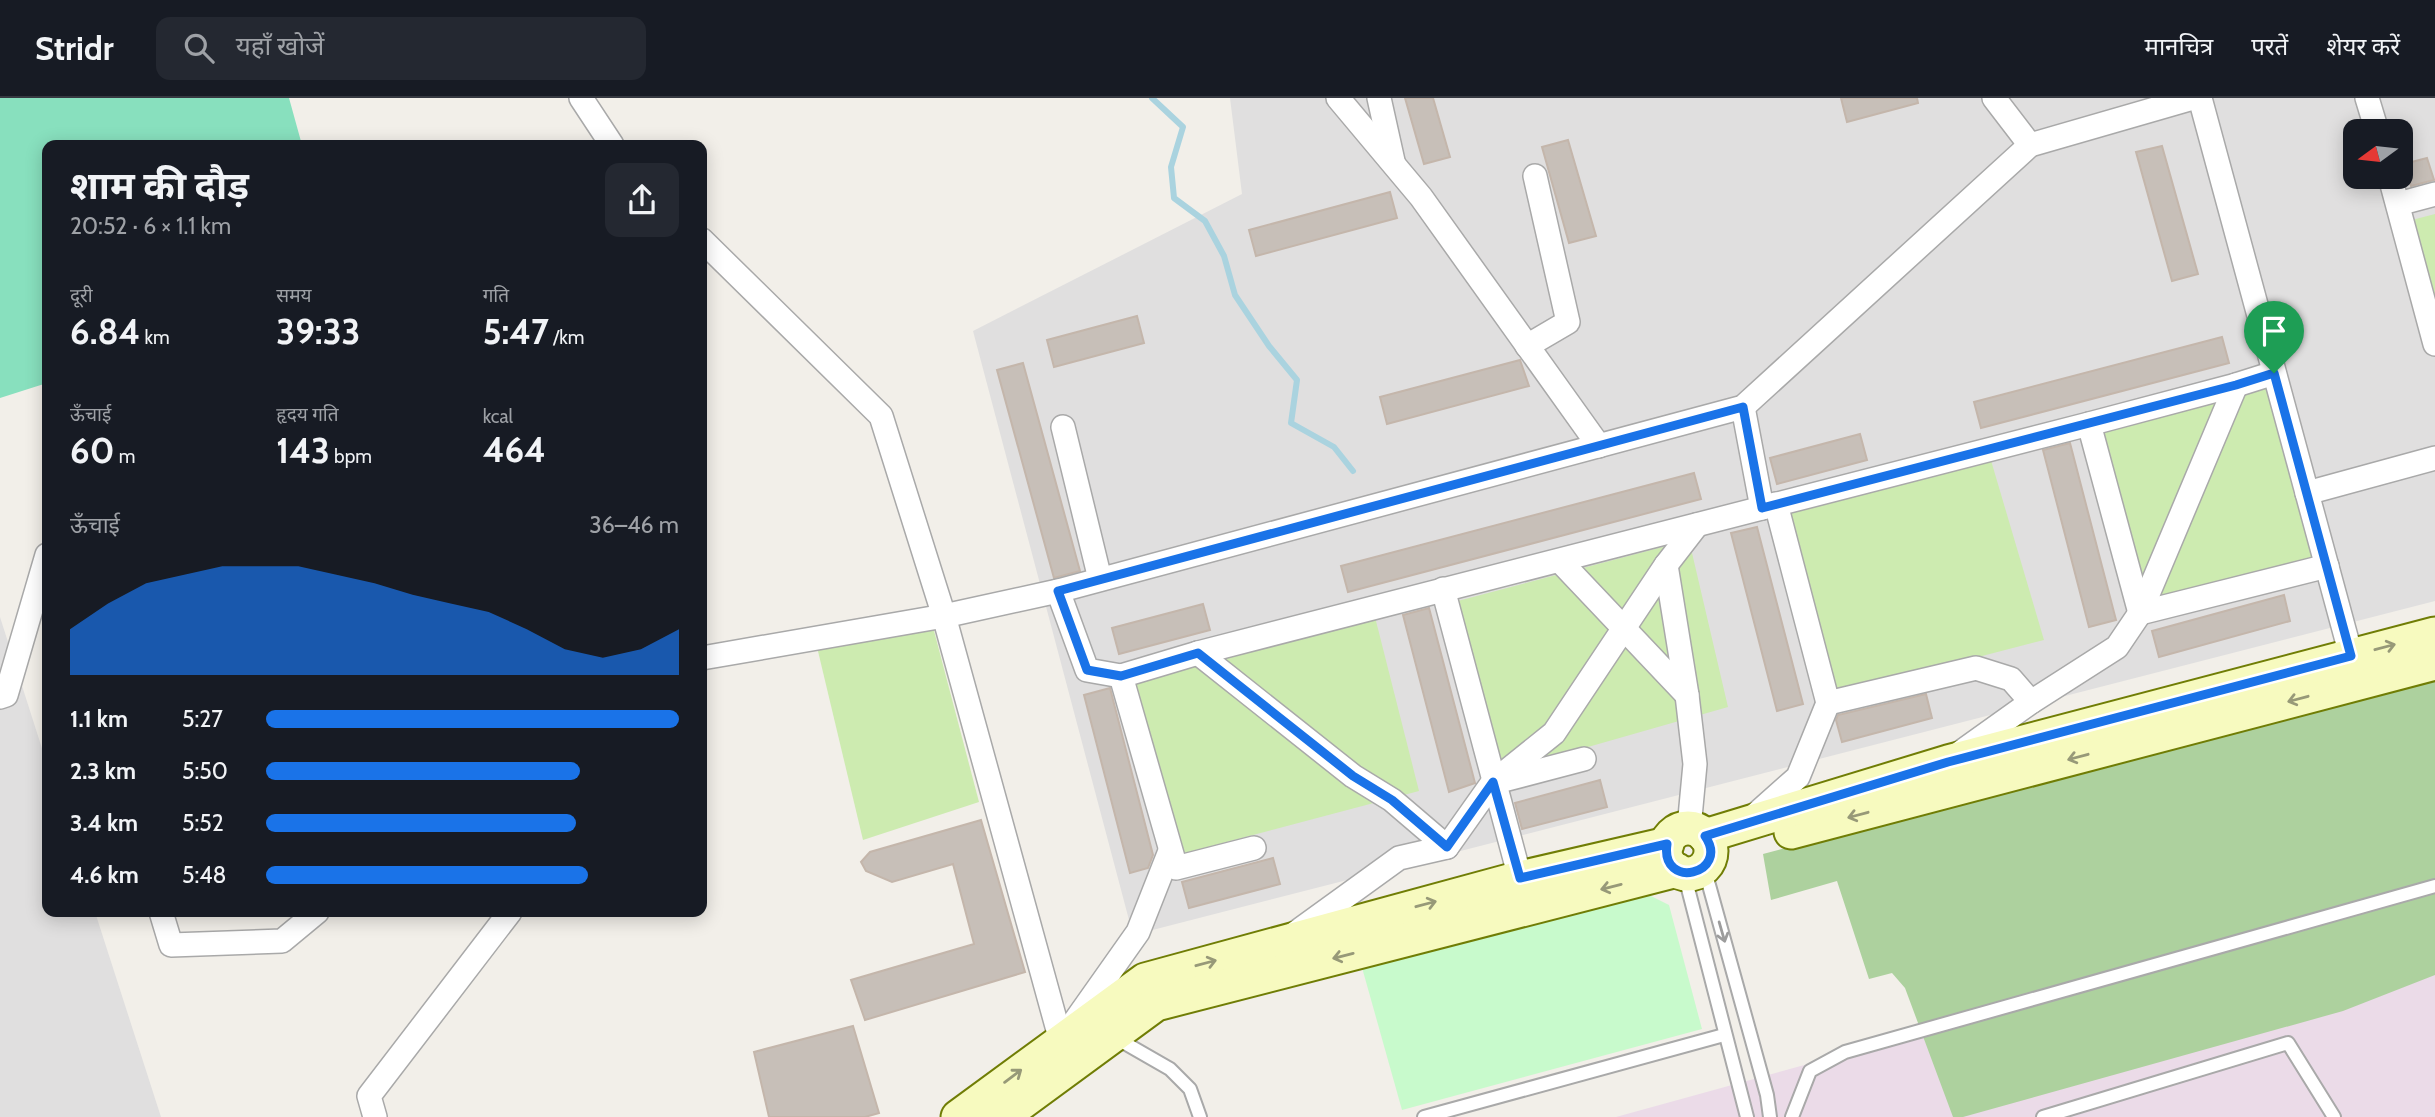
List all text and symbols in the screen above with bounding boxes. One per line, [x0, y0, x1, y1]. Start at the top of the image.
search box [156, 17, 646, 80]
text: Stridr [35, 28, 114, 68]
icon: search [180, 29, 218, 67]
text: यहाँ खोजें [236, 30, 324, 62]
text: मानचित्र [2145, 32, 2213, 61]
text: परतें [2251, 32, 2288, 61]
text: शेयर करें [2326, 32, 2400, 61]
north arrow [2343, 119, 2413, 189]
map controls [2343, 119, 2413, 189]
text: शाम की दौड़ [70, 162, 249, 209]
button: share [605, 163, 679, 237]
text: 20:52 · 6 × 1.1 km [70, 212, 231, 240]
text: दूरी [70, 284, 93, 307]
text: समय [276, 284, 312, 307]
text: गति [483, 284, 509, 307]
pin [2244, 301, 2304, 373]
text: 6.84 [70, 310, 140, 353]
text: 39:33 [276, 310, 360, 353]
text: 5:47 [483, 310, 549, 353]
icon: arrive [2255, 312, 2293, 350]
text: km [140, 326, 170, 349]
text: /km [549, 326, 584, 349]
text: ऊँचाई [70, 403, 111, 426]
text: हृदय गति [276, 403, 339, 426]
text: kcal [483, 405, 513, 428]
text: 464 [483, 428, 546, 471]
text: 60 [70, 429, 114, 472]
text: 143 [276, 429, 330, 472]
text: m [114, 445, 135, 468]
text: bpm [330, 445, 372, 468]
text: ऊँचाई [70, 511, 120, 539]
text: 36–46 m [589, 511, 679, 539]
one-way arrow [2373, 640, 2395, 653]
one-way arrow [2287, 693, 2310, 706]
text: 1.1 km [70, 705, 128, 733]
text: 5:27 [182, 705, 223, 733]
one-way arrow [2067, 751, 2090, 764]
text: 2.3 km [70, 757, 136, 785]
text: 5:50 [182, 757, 228, 785]
text: 3.4 km [70, 809, 138, 837]
text: 5:52 [182, 809, 224, 837]
one-way arrow [1847, 809, 1870, 822]
text: 4.6 km [70, 861, 139, 889]
text: 5:48 [182, 861, 226, 889]
one-way arrow [1600, 881, 1622, 894]
one-way arrow [1415, 896, 1437, 909]
one-way arrow [1717, 921, 1730, 943]
one-way arrow [1332, 950, 1355, 963]
one-way arrow [1195, 956, 1217, 969]
one-way arrow [1003, 1069, 1021, 1084]

